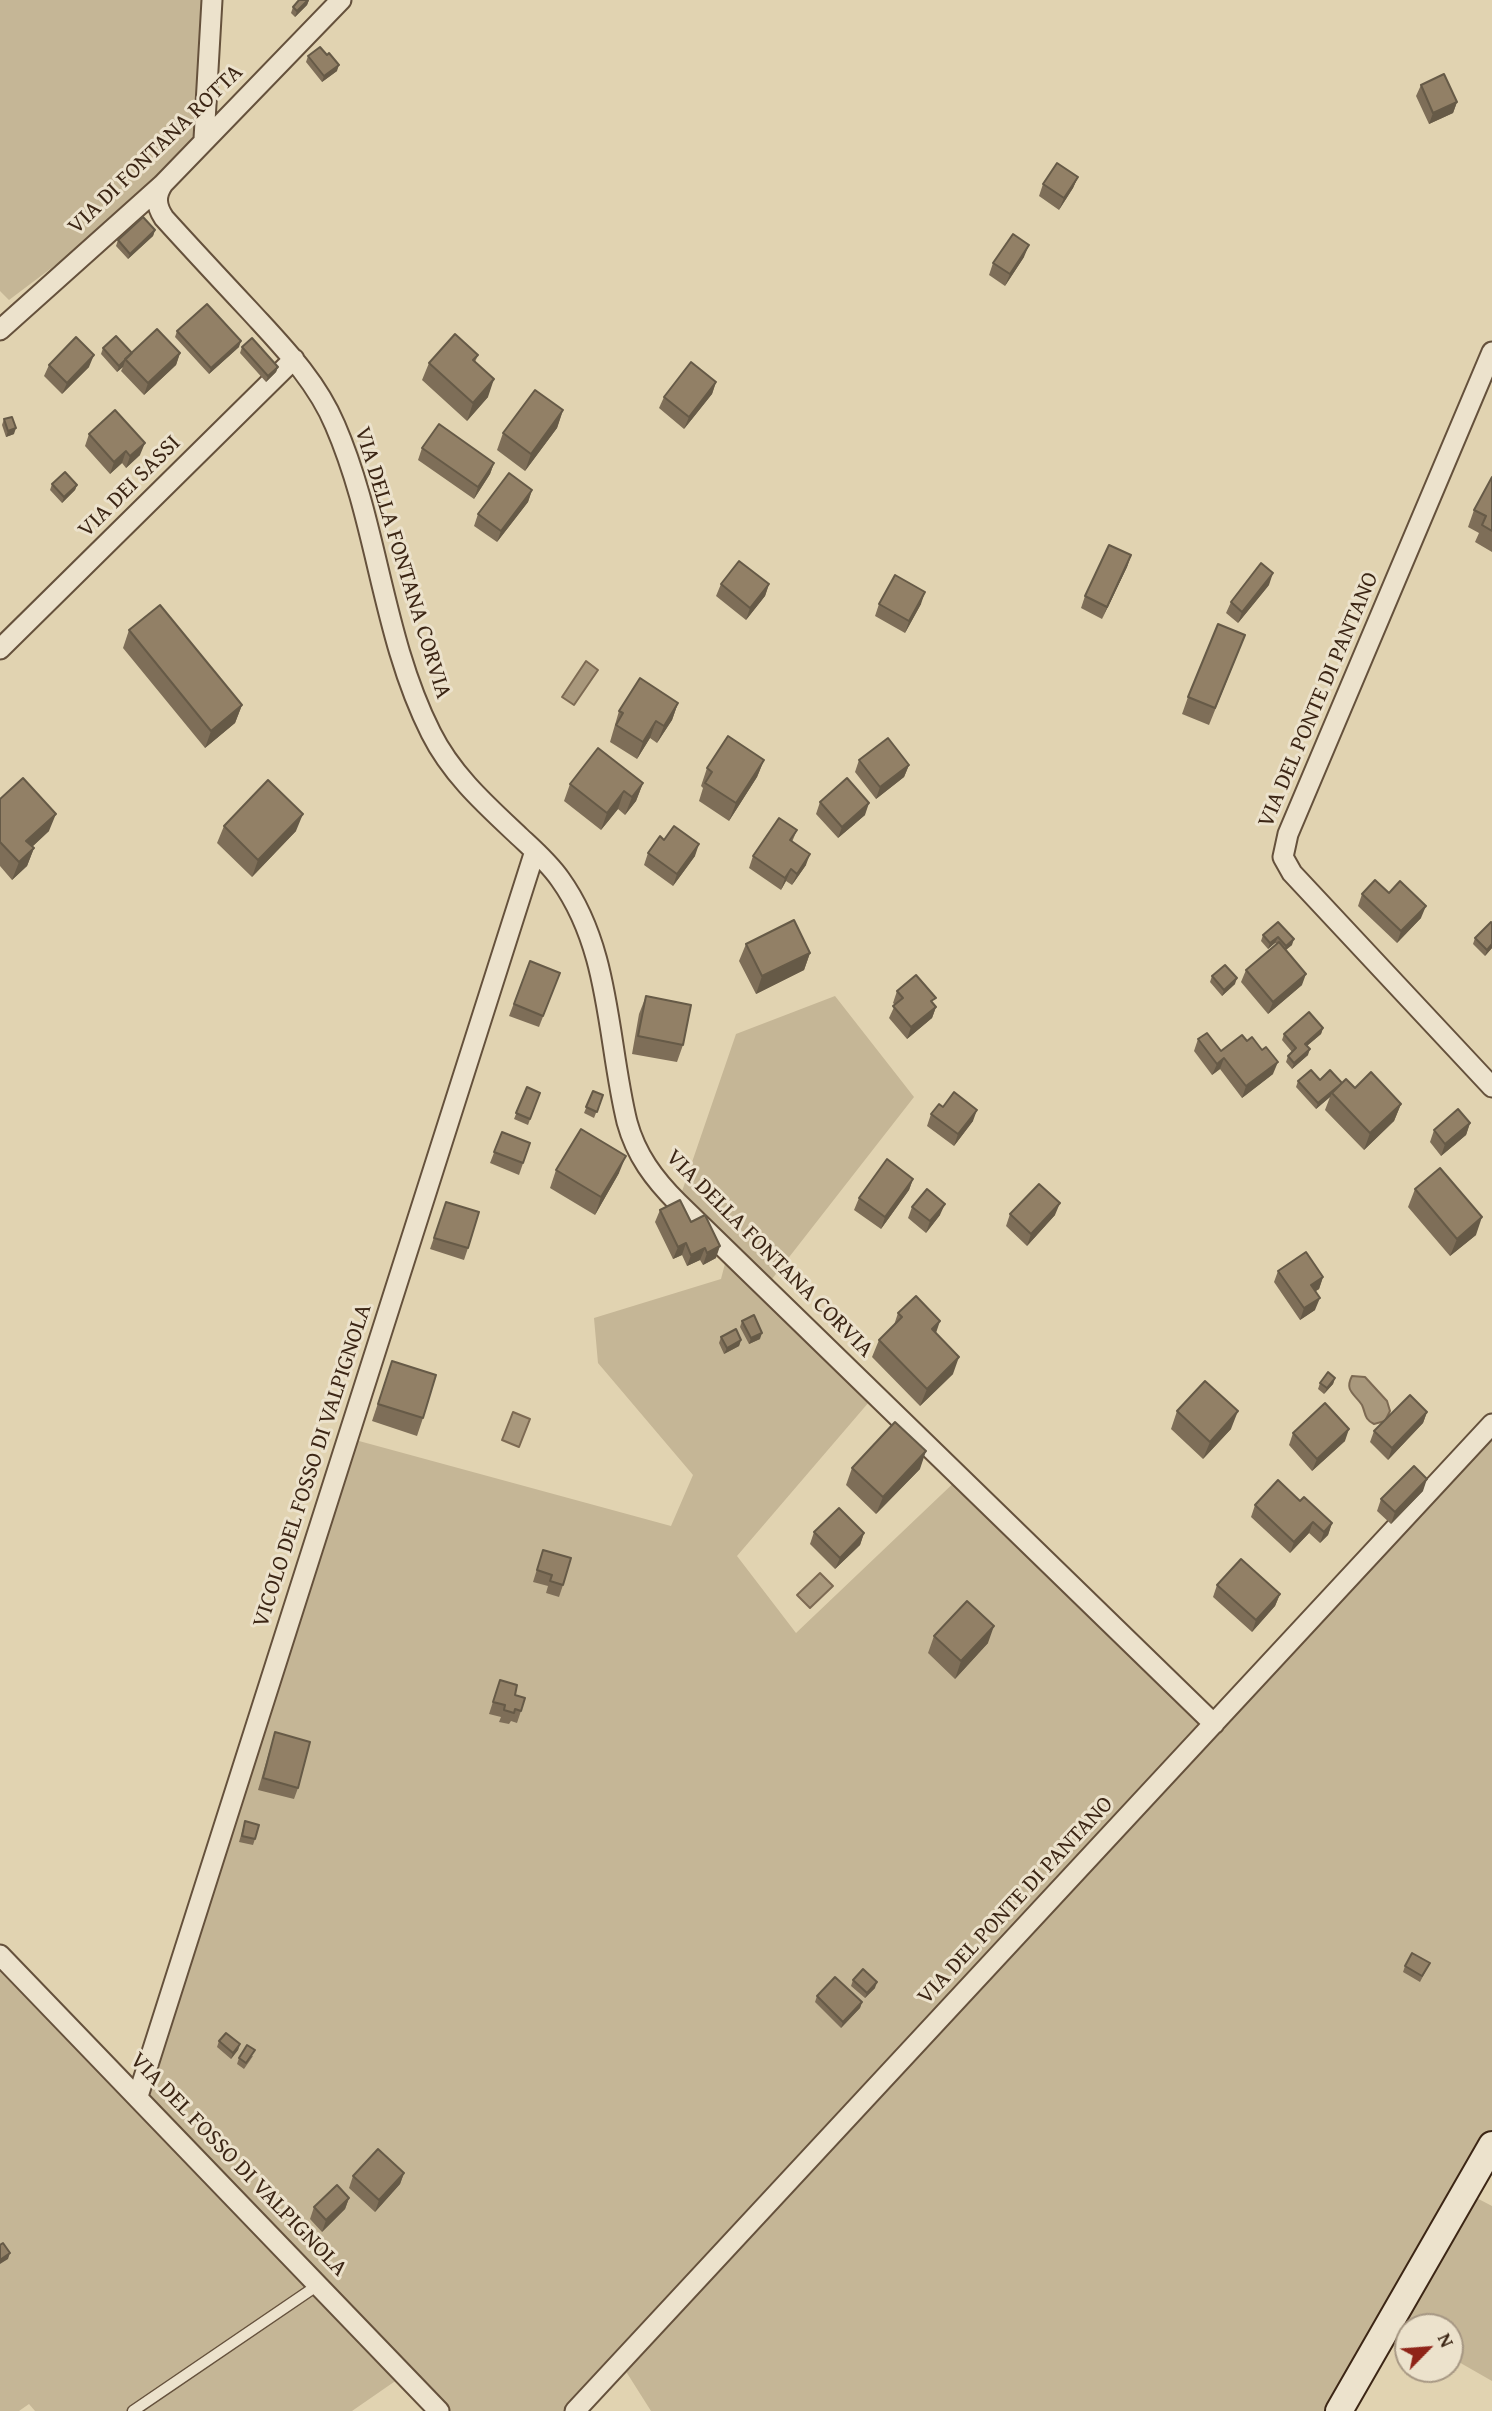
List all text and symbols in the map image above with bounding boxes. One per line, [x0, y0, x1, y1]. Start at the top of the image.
street label: VIA DI FONTANA ROTTA [63, 59, 249, 241]
street label: VIA DELLA FONTANA CORVIA [347, 424, 457, 702]
street label: VIA DEI SASSI [73, 430, 187, 544]
street label: VIA DEL PONTE DI PANTANO [1253, 568, 1385, 832]
street label: VIA DELLA FONTANA CORVIA [659, 1144, 879, 1364]
street label: VICOLO DEL FOSSO DI VALPIGNOLA [248, 1301, 378, 1631]
street label: VIA DEL PONTE DI PANTANO [912, 1791, 1120, 2011]
street label: VIA DEL FOSSO DI VALPIGNOLA [124, 2047, 352, 2283]
north arrow [1394, 2313, 1464, 2383]
text: N [1431, 2328, 1462, 2352]

